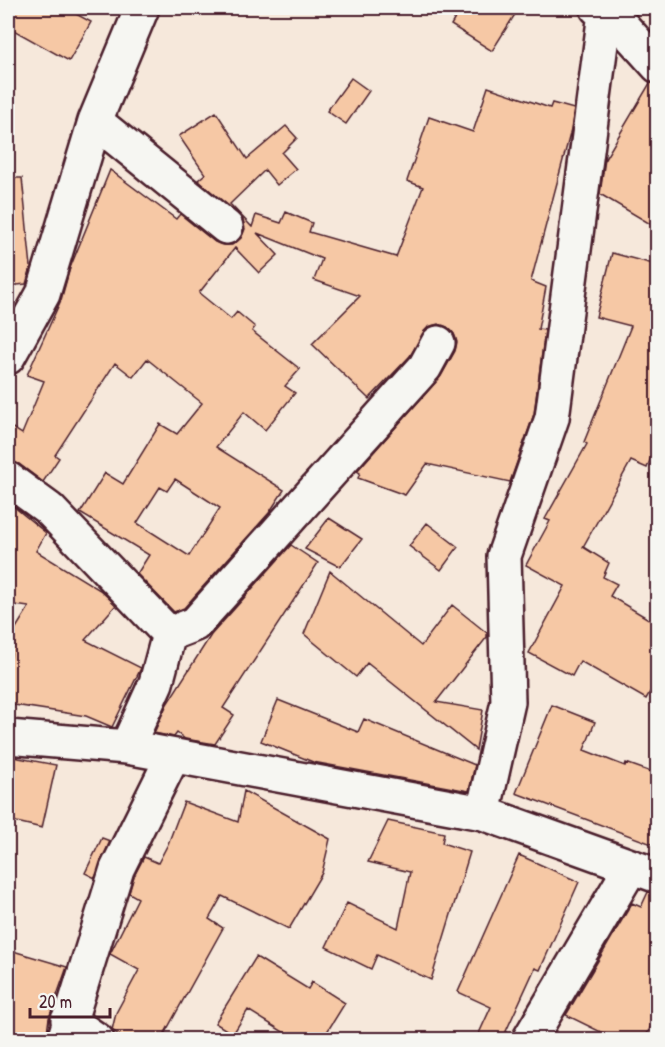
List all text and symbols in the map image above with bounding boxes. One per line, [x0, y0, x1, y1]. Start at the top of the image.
scale bar [30, 981, 110, 1019]
text: 20 m [39, 989, 72, 1014]

